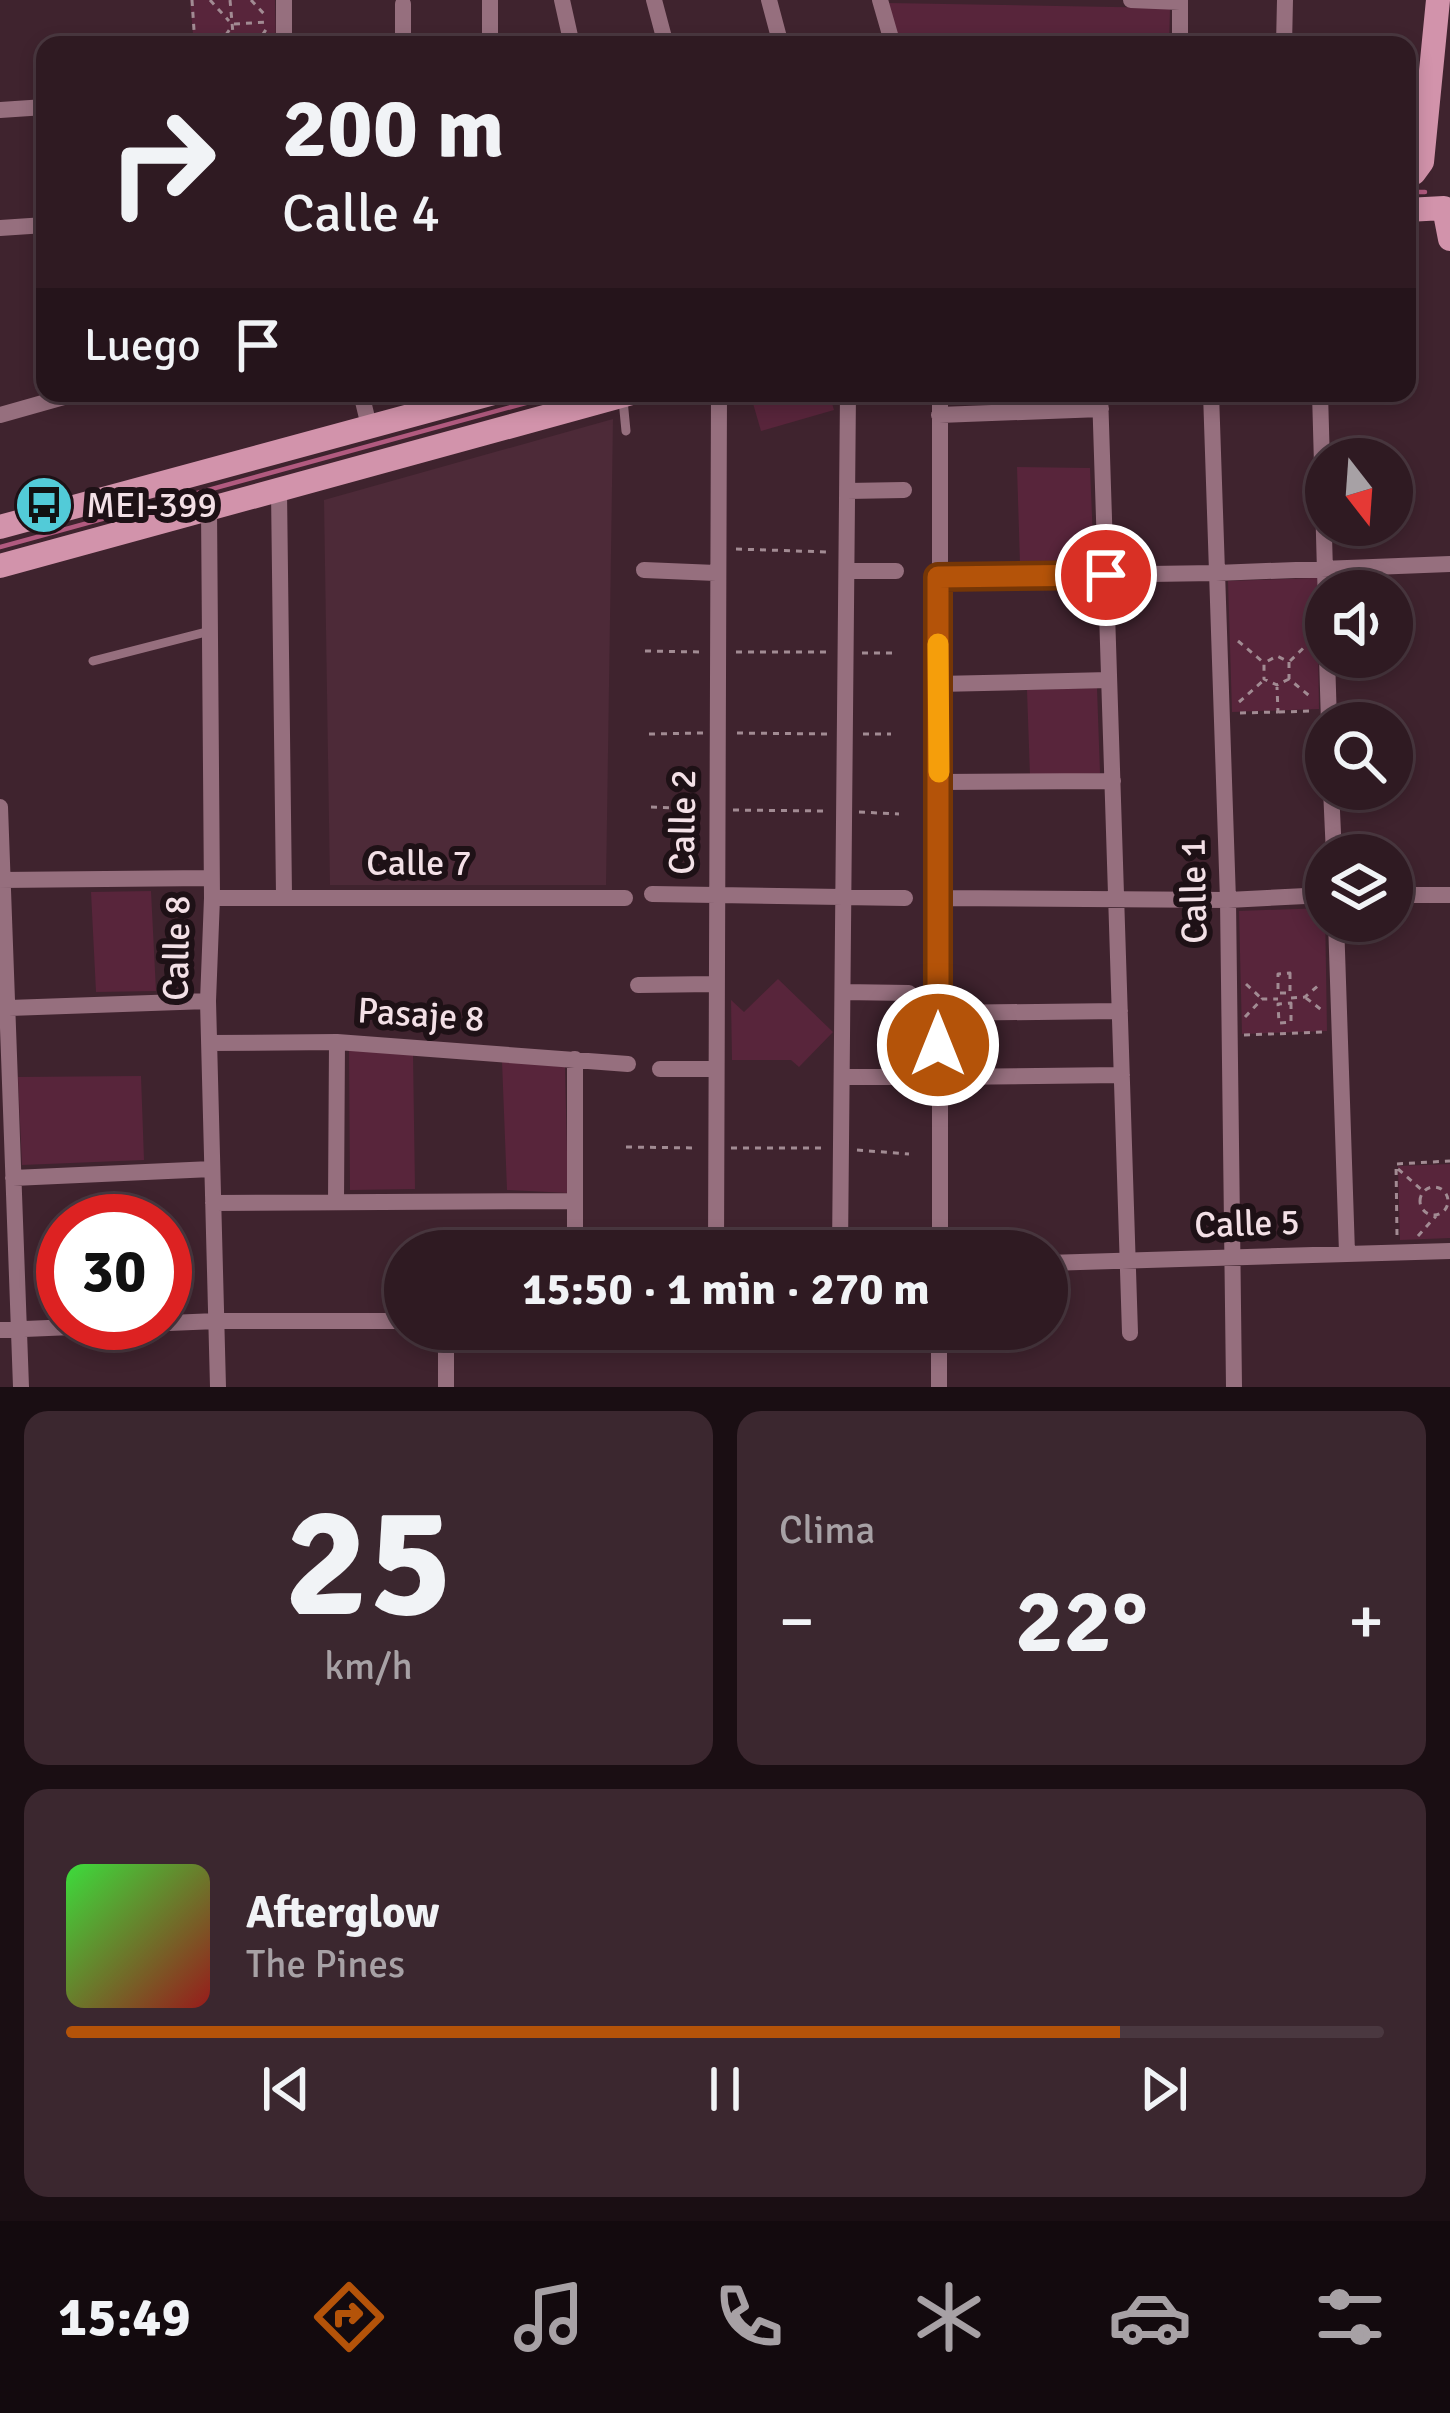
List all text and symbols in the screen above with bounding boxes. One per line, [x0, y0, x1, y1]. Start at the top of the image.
text: 200 m [282, 77, 504, 181]
icon: right [84, 84, 240, 240]
text: Calle 4 [282, 180, 440, 247]
icon: arrive [225, 312, 291, 378]
text: Luego [84, 318, 201, 373]
north arrow [1305, 438, 1413, 546]
map controls [1305, 438, 1413, 942]
bus stop icon: MEI-399 [13, 474, 75, 536]
place label: MEI-399 [86, 483, 217, 528]
pin [1055, 524, 1157, 626]
icon: arrive [1073, 542, 1139, 608]
button: sound [1305, 570, 1413, 678]
button: search [1305, 702, 1413, 810]
street label: Calle 2 [660, 769, 706, 875]
button: layers [1305, 834, 1413, 942]
street label: Calle 1 [1171, 838, 1217, 944]
street label: Calle 7 [366, 841, 472, 886]
street label: Calle 8 [154, 895, 200, 1001]
position arrow [875, 982, 1001, 1108]
street label: Pasaje 8 [356, 988, 486, 1042]
speed limit sign: 30 [36, 1194, 192, 1350]
street label: Calle 5 [1193, 1200, 1301, 1248]
text: 15:50 · 1 min · 270 m [522, 1262, 930, 1317]
text: 25 [284, 1467, 453, 1660]
text: Clima [779, 1506, 875, 1554]
text: 22° [1015, 1566, 1148, 1677]
text: − [779, 1581, 815, 1662]
text: + [1348, 1581, 1384, 1662]
text: km/h [324, 1642, 413, 1690]
text: Afterglow [246, 1885, 439, 1940]
text: The Pines [246, 1940, 405, 1988]
icon: previous [253, 2056, 319, 2122]
icon: pause [692, 2056, 758, 2122]
icon: next [1131, 2056, 1197, 2122]
icon: directions [307, 2275, 391, 2359]
icon: music [507, 2275, 591, 2359]
icon: phone [707, 2275, 791, 2359]
icon: climate [907, 2275, 991, 2359]
icon: car [1108, 2275, 1192, 2359]
icon: filters [1308, 2275, 1392, 2359]
text: 15:49 [58, 2284, 191, 2351]

